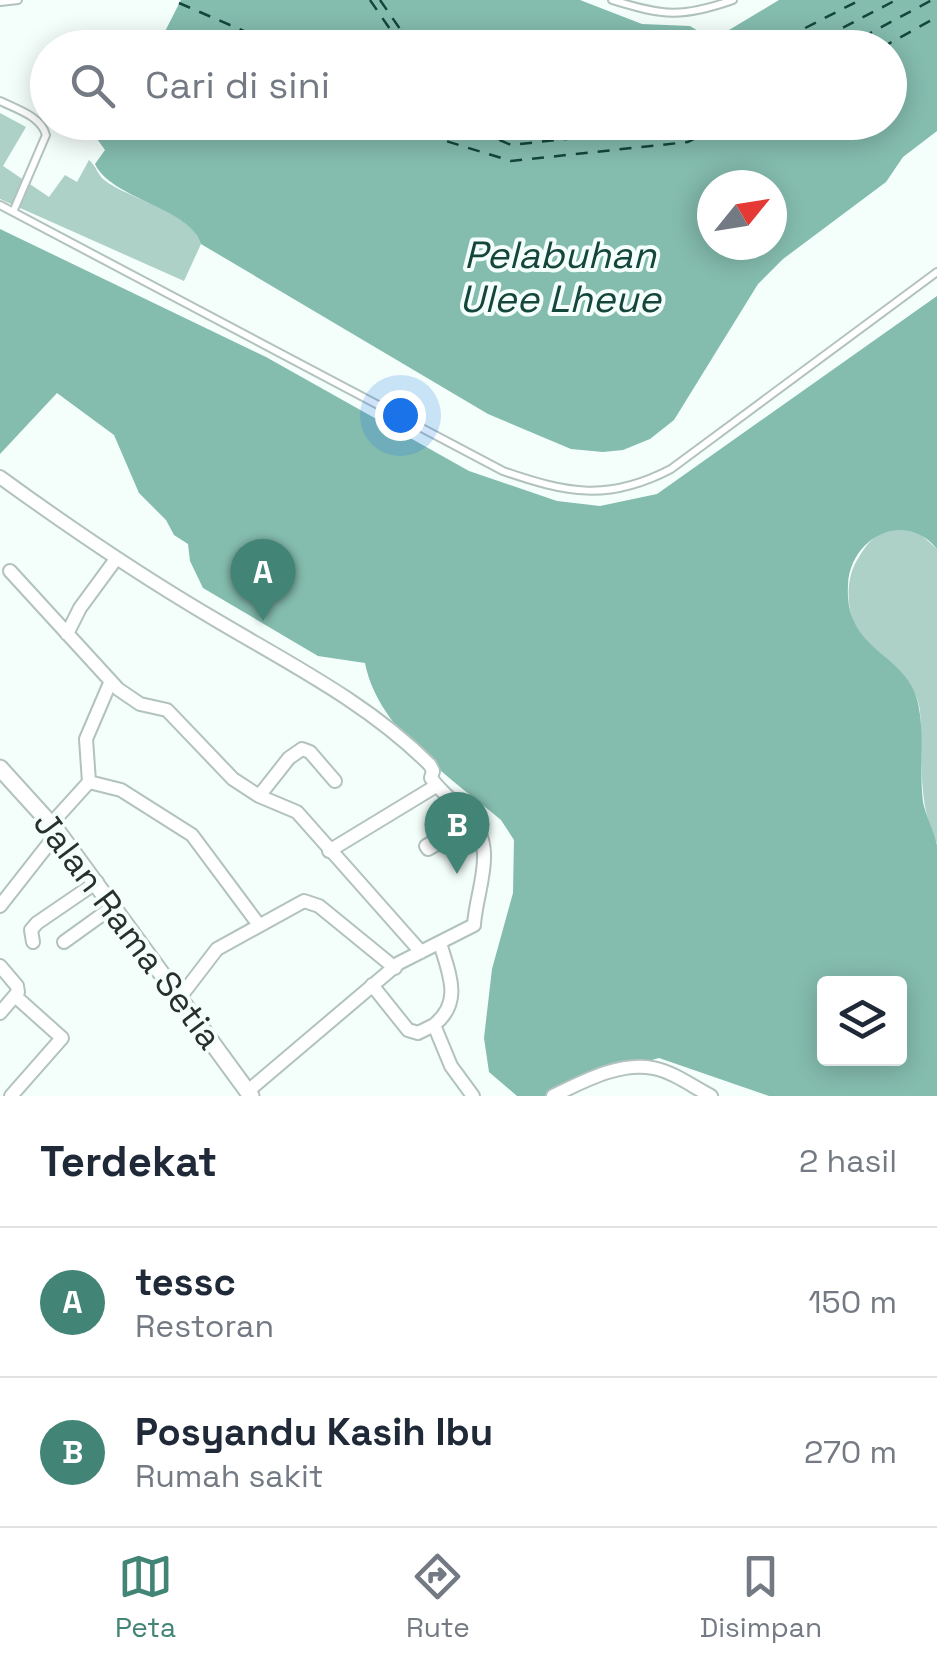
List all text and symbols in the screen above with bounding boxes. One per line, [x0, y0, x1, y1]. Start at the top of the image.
search box [30, 30, 907, 140]
icon: search [65, 58, 120, 113]
text: Cari di sini [145, 61, 330, 109]
north arrow [697, 170, 787, 260]
water label: Pelabuhan Ulee Lheue [459, 231, 662, 323]
your location [375, 390, 426, 441]
pin: A [230, 538, 296, 621]
pin: B [424, 792, 490, 874]
street label: Jalan Rama Setia [24, 802, 232, 1058]
map controls [817, 976, 907, 1066]
button: layers [817, 976, 907, 1066]
text: Terdekat [40, 1135, 217, 1188]
text: 2 hasil [799, 1141, 897, 1181]
text: tessc [135, 1258, 236, 1306]
text: A [62, 1282, 83, 1322]
text: 150 m [808, 1282, 897, 1322]
text: Restoran [135, 1306, 274, 1346]
text: Posyandu Kasih Ibu [135, 1408, 493, 1456]
text: B [62, 1432, 83, 1472]
text: 270 m [804, 1432, 897, 1472]
text: Rumah sakit [135, 1456, 323, 1496]
tab: Peta [115, 1549, 176, 1645]
tab: Rute [406, 1549, 470, 1645]
tab: Disimpan [700, 1549, 822, 1645]

